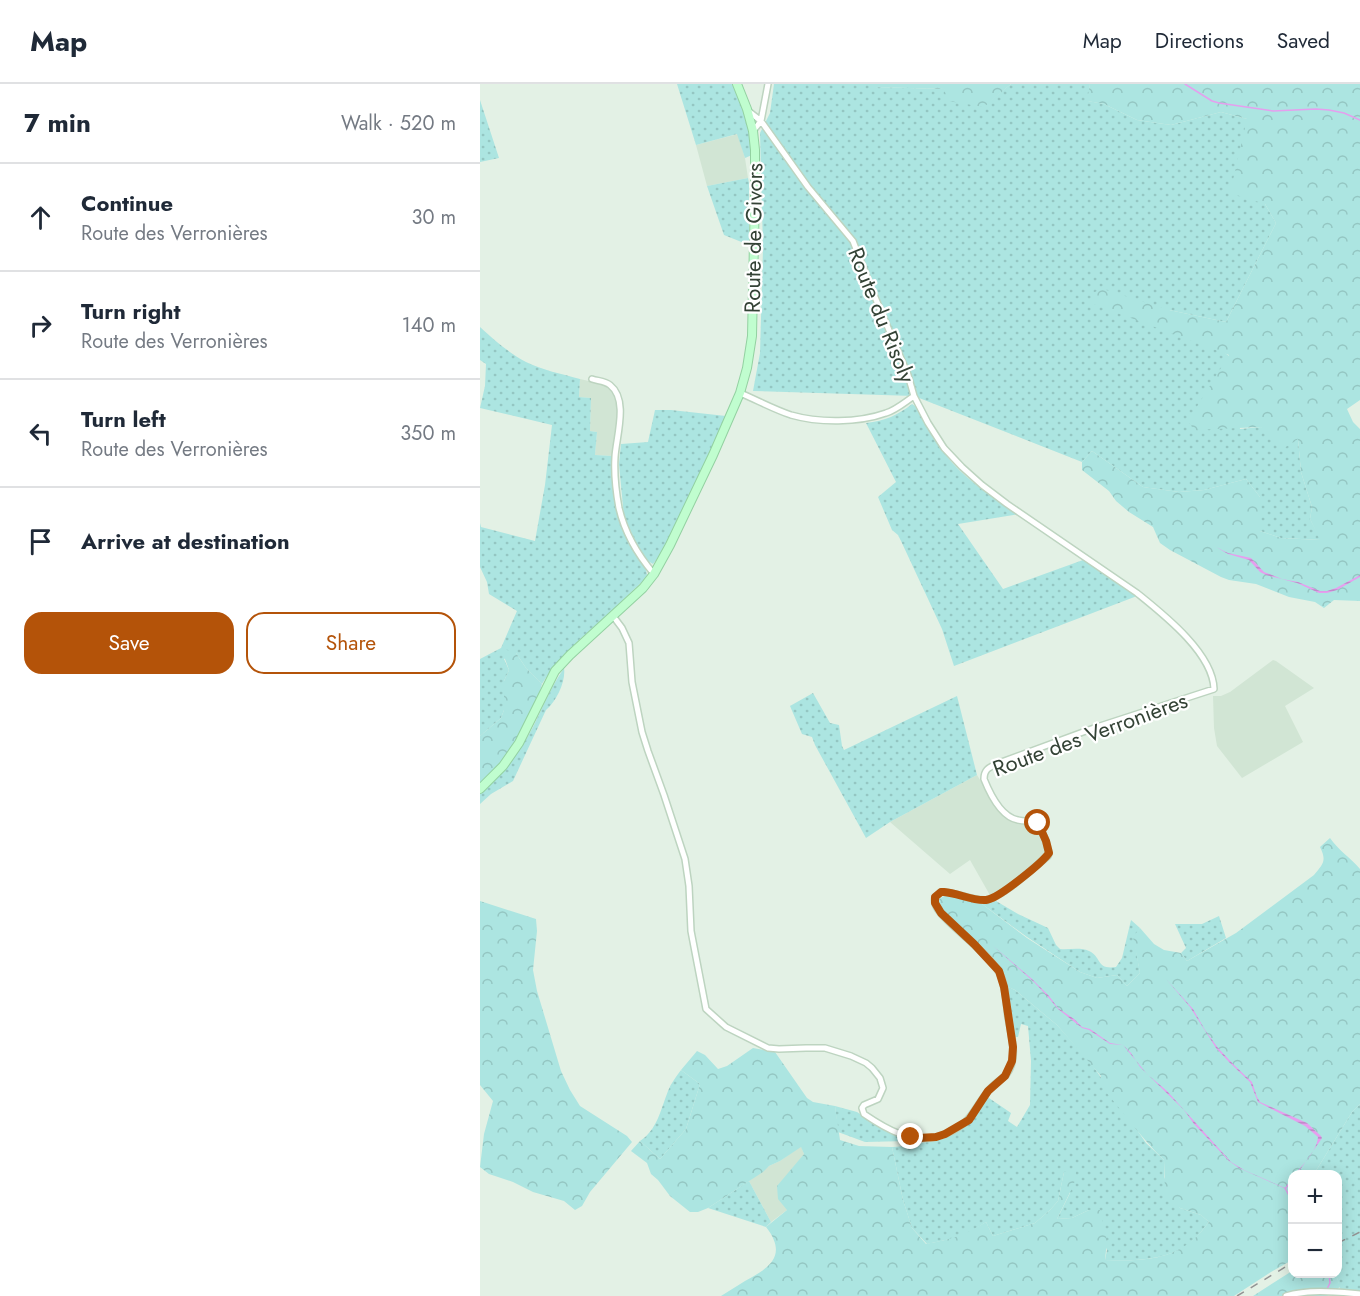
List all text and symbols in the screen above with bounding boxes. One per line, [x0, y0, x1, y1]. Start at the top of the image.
text: Map [30, 21, 87, 62]
text: Map [1083, 26, 1122, 56]
text: Directions [1155, 26, 1244, 56]
text: Saved [1277, 26, 1330, 56]
text: 7 min [24, 104, 91, 142]
text: Walk · 520 m [341, 109, 456, 138]
street label: Route de Givors [736, 163, 770, 313]
text: Continue [81, 187, 173, 219]
icon: ahead [24, 201, 57, 234]
text: 30 m [411, 203, 456, 232]
text: Route des Verronières [81, 219, 268, 248]
street label: Route du Risoly [840, 243, 924, 388]
text: Turn right [81, 295, 181, 327]
icon: right [24, 309, 57, 342]
text: 140 m [402, 311, 456, 340]
text: Route des Verronières [81, 327, 268, 356]
text: Turn left [81, 403, 166, 435]
icon: left [24, 417, 57, 450]
text: 350 m [400, 419, 456, 448]
text: Route des Verronières [81, 435, 268, 464]
icon: arrive [24, 525, 57, 558]
text: Arrive at destination [81, 525, 290, 557]
button: Save [24, 612, 234, 674]
button: Share [246, 612, 456, 674]
street label: Route des Verronières [988, 684, 1192, 784]
route start [1024, 809, 1050, 835]
route end [897, 1123, 923, 1149]
map controls [1288, 1170, 1342, 1278]
button: + [1288, 1170, 1342, 1224]
button: − [1288, 1224, 1342, 1278]

